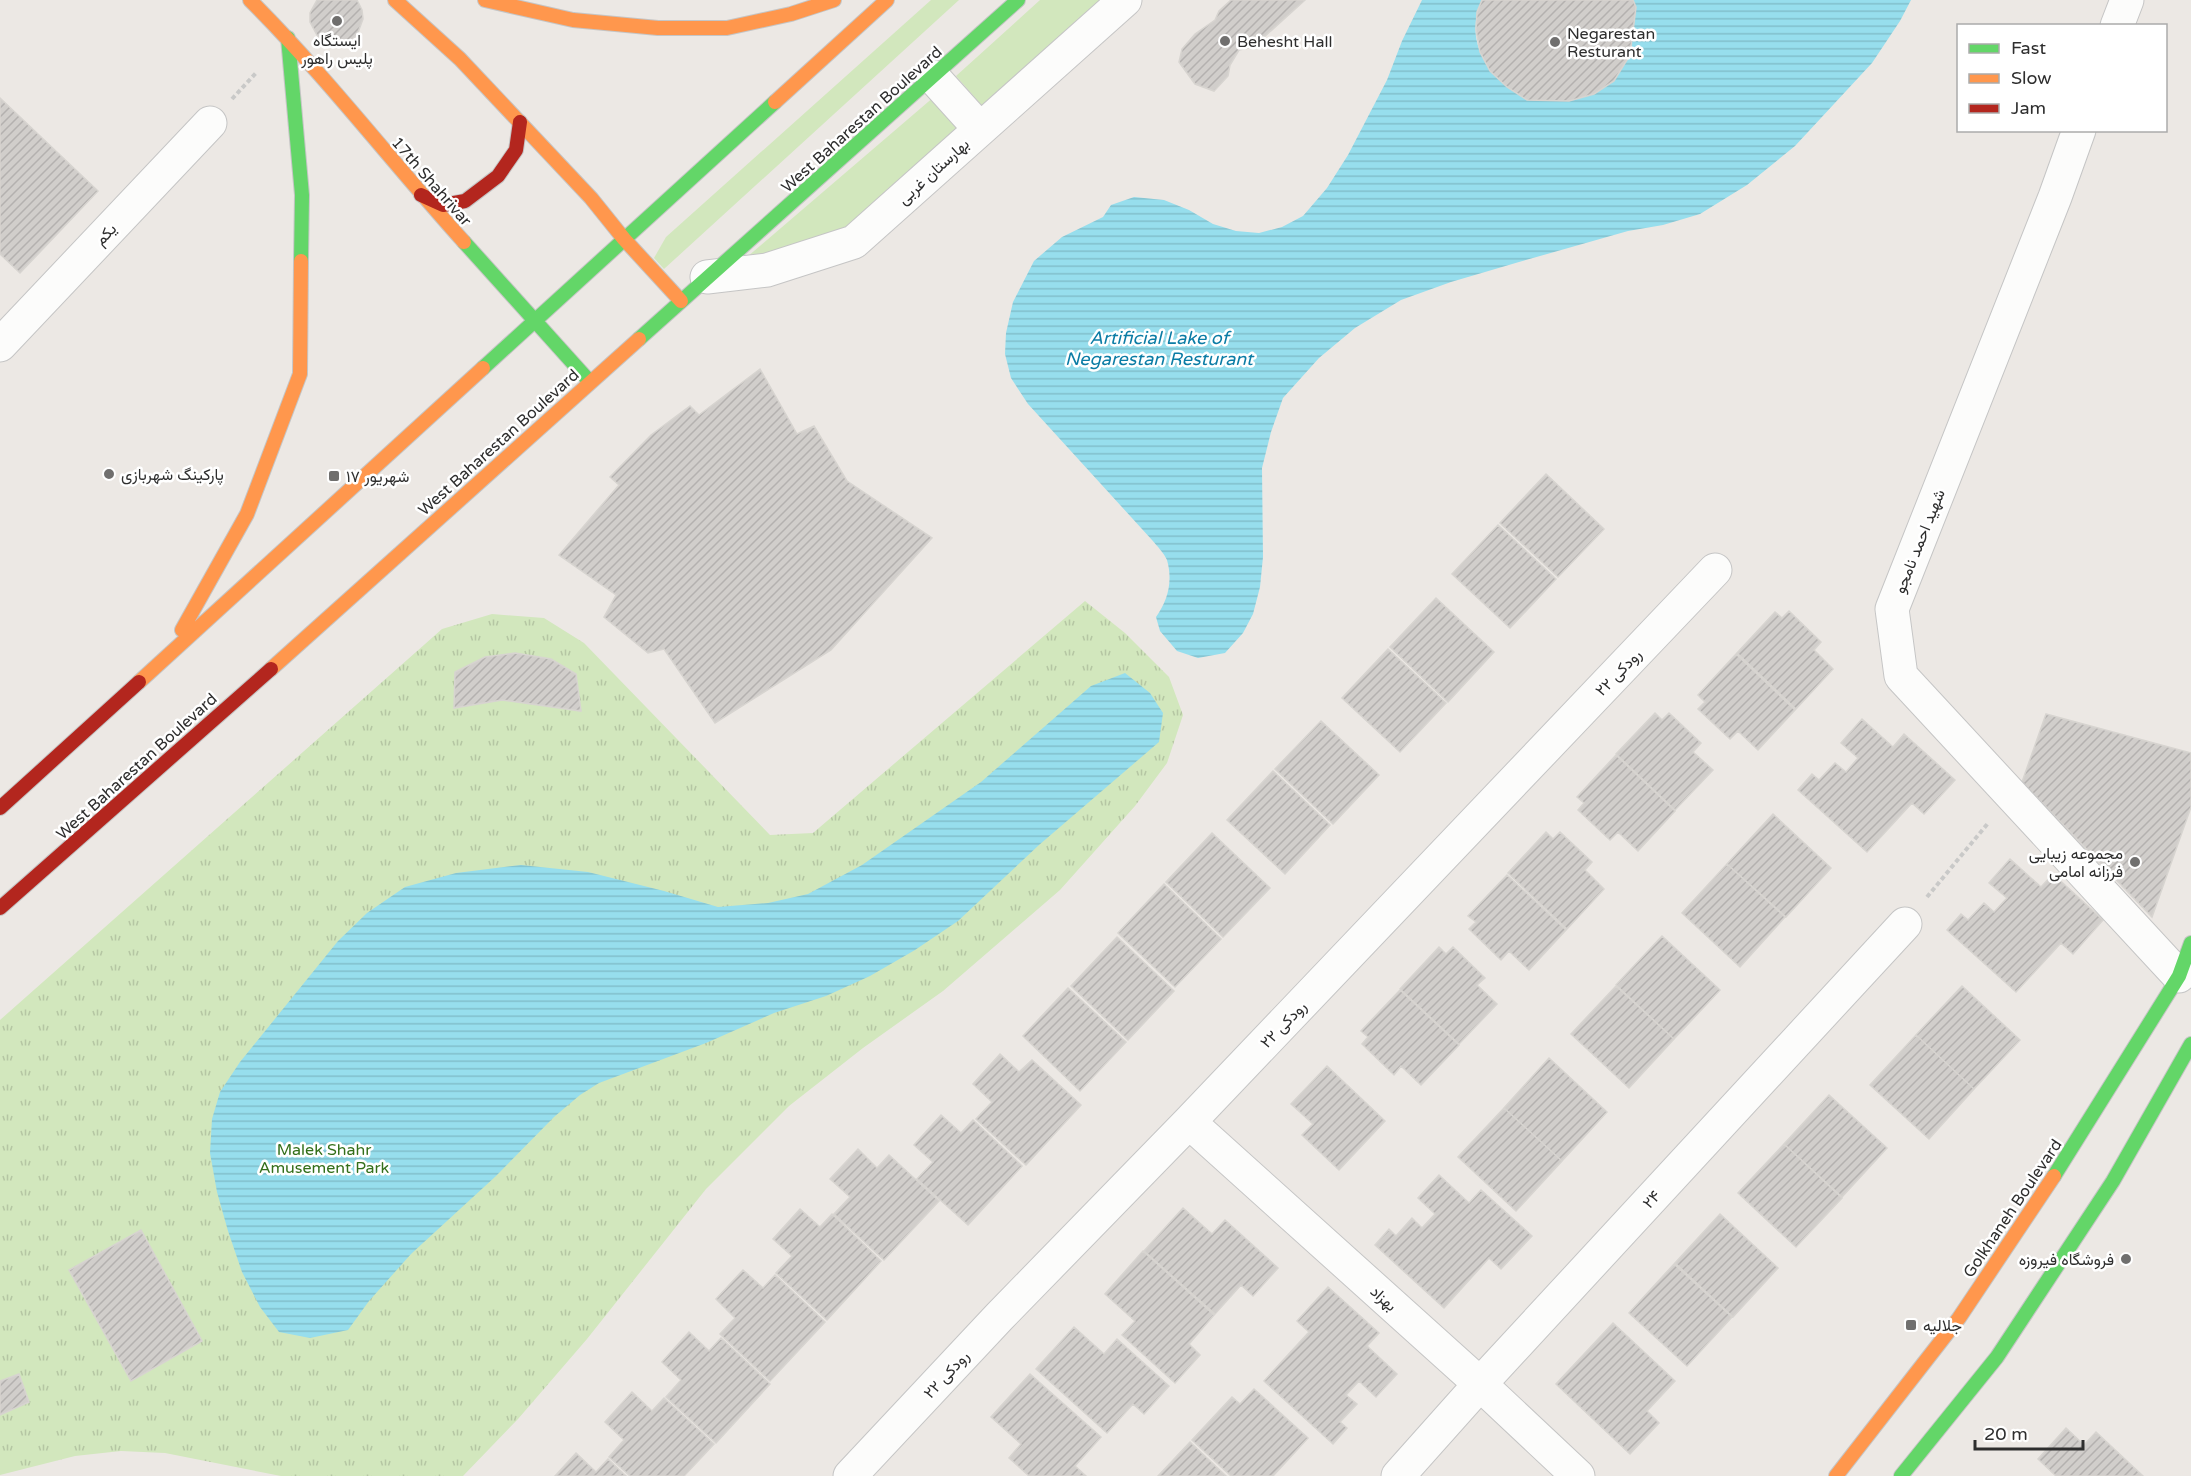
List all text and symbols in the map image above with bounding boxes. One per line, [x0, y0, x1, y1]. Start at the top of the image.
marker: ایستگاه پلیس راهور [330, 14, 344, 28]
place label: Negarestan Resturant [1567, 24, 1655, 62]
legend [1957, 24, 2167, 132]
place label: ایستگاه پلیس راهور [300, 31, 373, 70]
place label: Behesht Hall [1237, 32, 1332, 52]
marker: Behesht Hall [1218, 34, 1232, 48]
marker: Negarestan Resturant [1548, 35, 1562, 49]
text: Fast [2011, 37, 2046, 59]
street label: West Baharestan Boulevard [777, 42, 946, 197]
text: Slow [2011, 67, 2052, 89]
text: Jam [2011, 97, 2046, 119]
street label: 17th Shahrivar [387, 133, 476, 231]
street label: بهارستان غربی [894, 134, 974, 209]
street label: یکم [90, 219, 121, 250]
water label: Artificial Lake of Negarestan Resturant [1065, 327, 1255, 370]
street label: West Baharestan Boulevard [414, 365, 583, 520]
place label: پارکینگ شهربازی [121, 465, 224, 486]
marker: پارکینگ شهربازی [102, 467, 116, 481]
place label: ۱۷ شهریور [346, 467, 409, 487]
marker: ۱۷ شهریور [327, 469, 341, 483]
street label: شهید احمد نامجو [1890, 486, 1950, 596]
street label: رودکی ۲۲ [1591, 645, 1646, 701]
street label: West Baharestan Boulevard [52, 689, 221, 844]
place label: مجموعه زیبایی فرزانه امامی [2029, 844, 2123, 882]
marker: مجموعه زیبایی فرزانه امامی [2128, 855, 2142, 869]
street label: رودکی ۲۲ [1256, 997, 1311, 1053]
street label: Golkhaneh Boulevard [1959, 1135, 2067, 1282]
park label: Malek Shahr Amusement Park [259, 1140, 390, 1178]
street label: ۲۴ [1638, 1186, 1665, 1213]
place label: فروشگاه فیروزه [2019, 1250, 2114, 1270]
marker: فروشگاه فیروزه [2119, 1252, 2133, 1266]
street label: بهزاد [1366, 1282, 1401, 1316]
place label: جلالیه [1923, 1316, 1962, 1336]
marker: جلالیه [1904, 1318, 1918, 1332]
street label: رودکی ۲۲ [920, 1347, 974, 1403]
scale bar [1975, 1413, 2083, 1451]
text: 20 m [1984, 1423, 2028, 1445]

